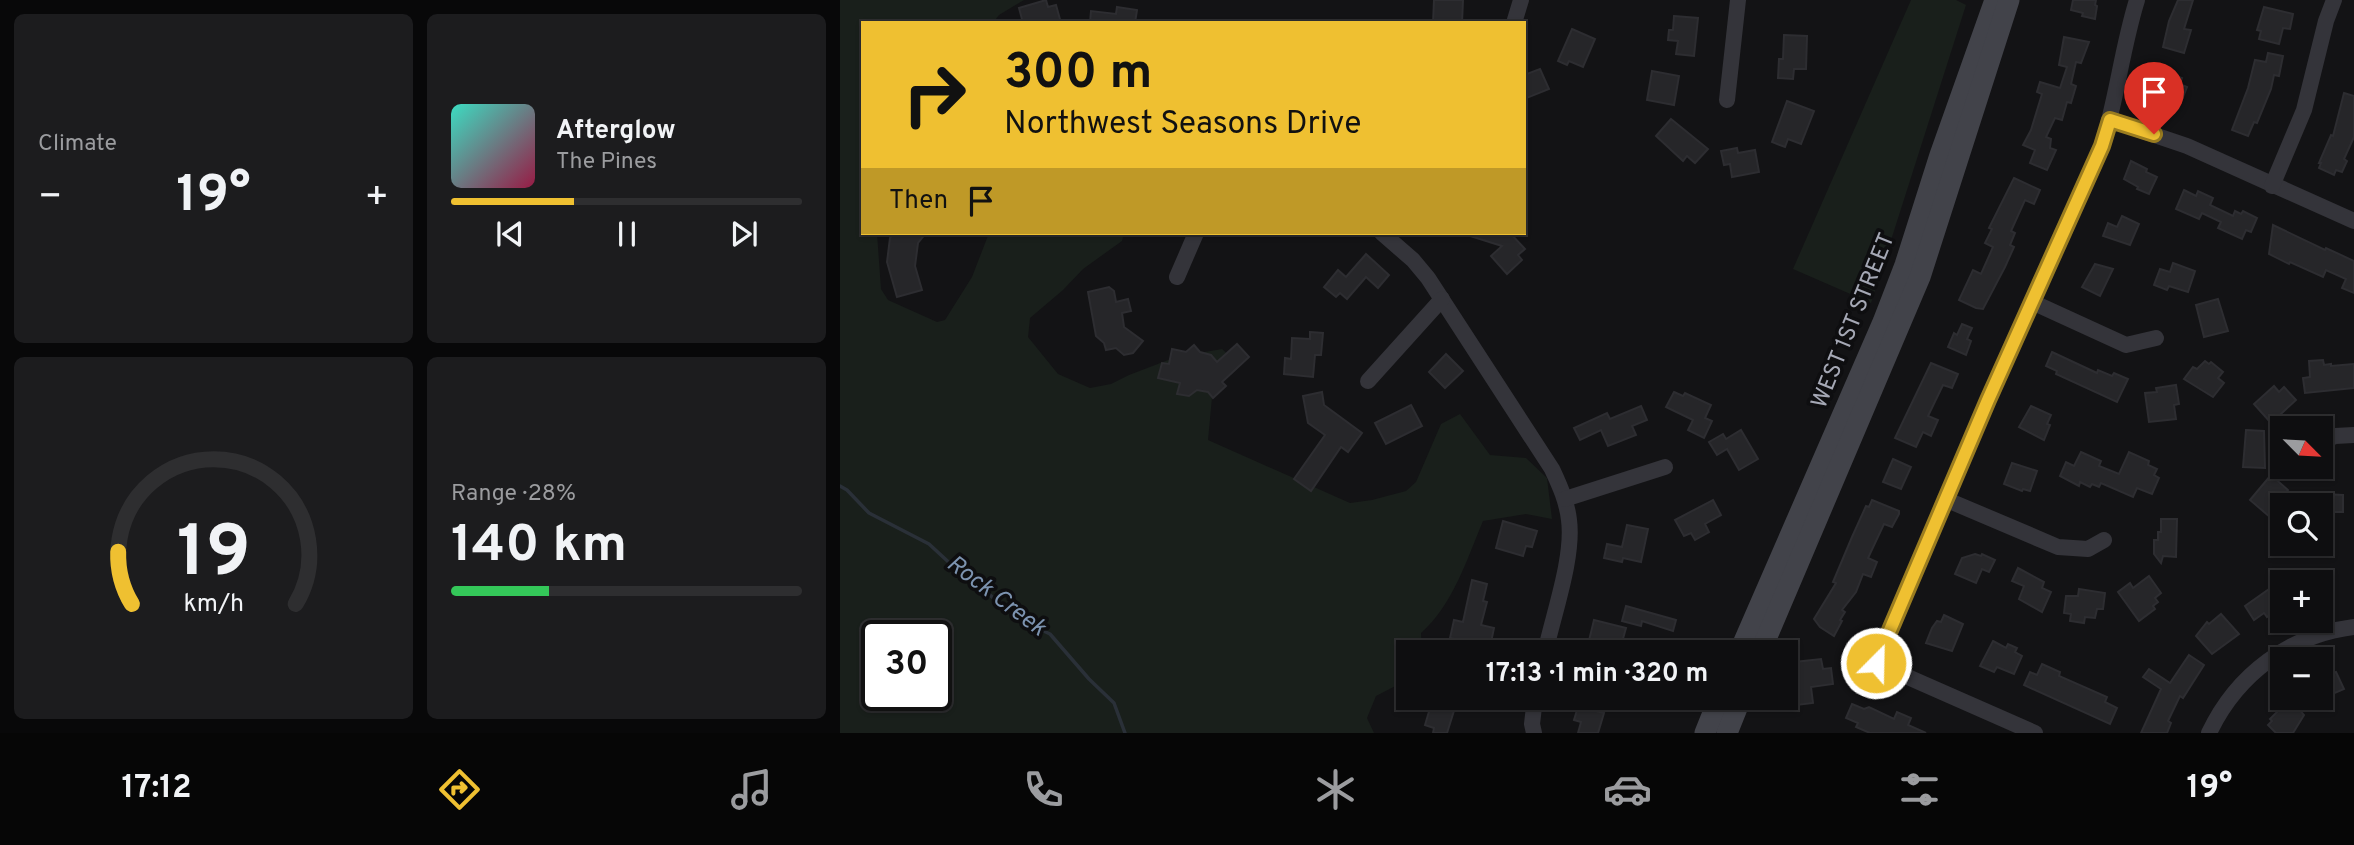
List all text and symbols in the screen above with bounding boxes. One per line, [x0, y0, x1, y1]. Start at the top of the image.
text: 300 m [1004, 44, 1152, 106]
icon: right [889, 49, 980, 140]
pin [2124, 62, 2184, 134]
icon: arrive [2135, 73, 2173, 111]
text: Northwest Seasons Drive [1004, 105, 1361, 145]
text: Afterglow [556, 115, 676, 148]
text: Climate [38, 130, 117, 159]
text: The Pines [556, 148, 657, 177]
text: 19° [176, 164, 251, 230]
text: − [38, 174, 63, 223]
text: + [364, 174, 389, 223]
icon: arrive [962, 182, 1000, 220]
text: Then [889, 185, 948, 218]
icon: previous [491, 215, 529, 253]
icon: pause [608, 215, 646, 253]
icon: next [725, 215, 763, 253]
street label: WEST 1ST STREET [1806, 229, 1903, 413]
north arrow [2270, 416, 2333, 480]
map controls [2270, 416, 2333, 710]
text: Range · 28% [451, 480, 576, 509]
button: search [2270, 493, 2333, 556]
text: 19 [177, 510, 250, 602]
text: 140 km [451, 514, 627, 580]
water label: Rock Creek [940, 549, 1052, 644]
button: + [2270, 570, 2333, 633]
text: km/h [183, 589, 244, 621]
speed limit sign: 30 [861, 620, 952, 711]
position arrow [1839, 626, 1913, 700]
button: − [2270, 647, 2333, 710]
text: 17:13 · 1 min · 320 m [1486, 658, 1708, 691]
icon: directions [435, 765, 484, 814]
icon: music [727, 765, 776, 814]
icon: phone [1019, 765, 1068, 814]
icon: climate [1311, 765, 1360, 814]
icon: car [1603, 765, 1652, 814]
icon: filters [1895, 765, 1944, 814]
text: 17:12 [122, 769, 192, 809]
text: 19° [2187, 769, 2232, 809]

